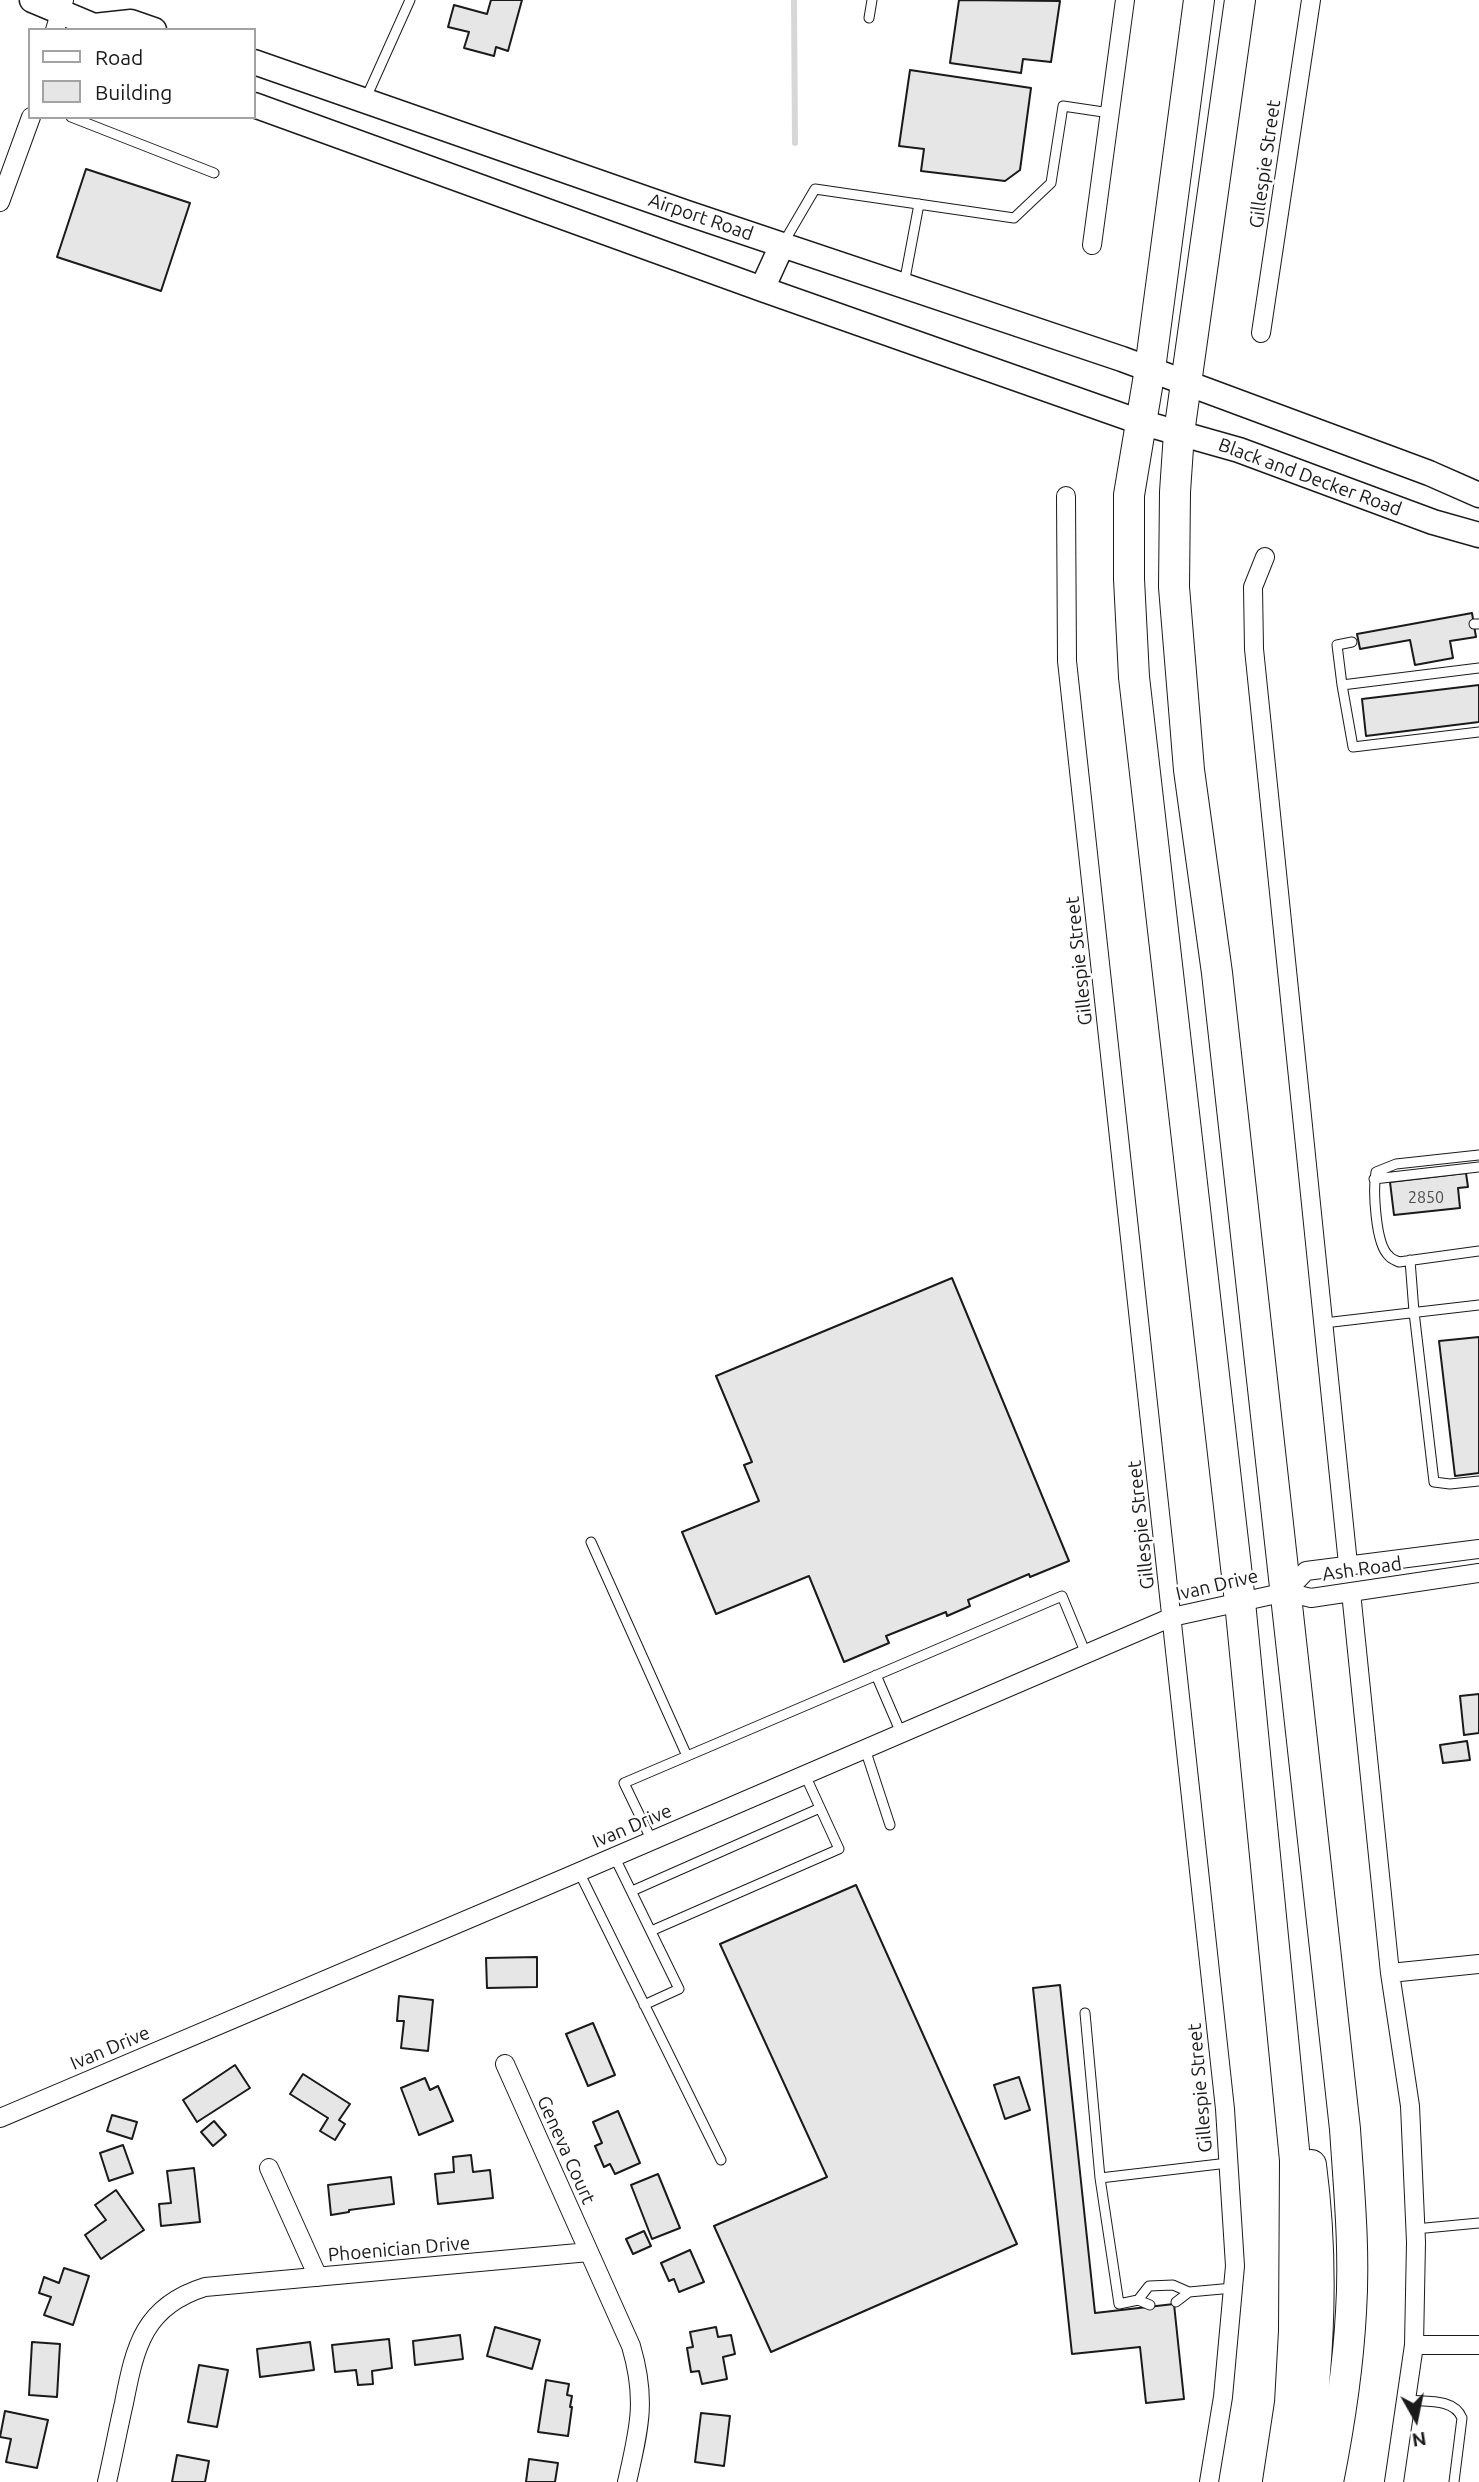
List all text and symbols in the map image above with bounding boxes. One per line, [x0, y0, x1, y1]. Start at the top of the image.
legend [28, 28, 256, 119]
text: Road [95, 45, 143, 69]
text: Building [95, 80, 172, 104]
street label: Gillespie Street [1245, 98, 1285, 230]
street label: Airport Road [646, 188, 756, 246]
street label: Black and Decker Road [1215, 433, 1405, 521]
street label: Gillespie Street [1061, 895, 1097, 1027]
house number: 2850 [1408, 1188, 1444, 1208]
street label: Gillespie Street [1123, 1459, 1159, 1591]
street label: Ash Road [1321, 1552, 1403, 1586]
street label: Ivan Drive [1174, 1564, 1260, 1606]
street label: Ivan Drive [589, 1799, 675, 1853]
street label: Ivan Drive [67, 2021, 153, 2075]
street label: Gillespie Street [1183, 2022, 1217, 2154]
street label: Geneva Court [532, 2092, 600, 2208]
street label: Phoenician Drive [327, 2231, 471, 2267]
north arrow [1381, 2384, 1451, 2454]
text: N [1411, 2428, 1428, 2452]

